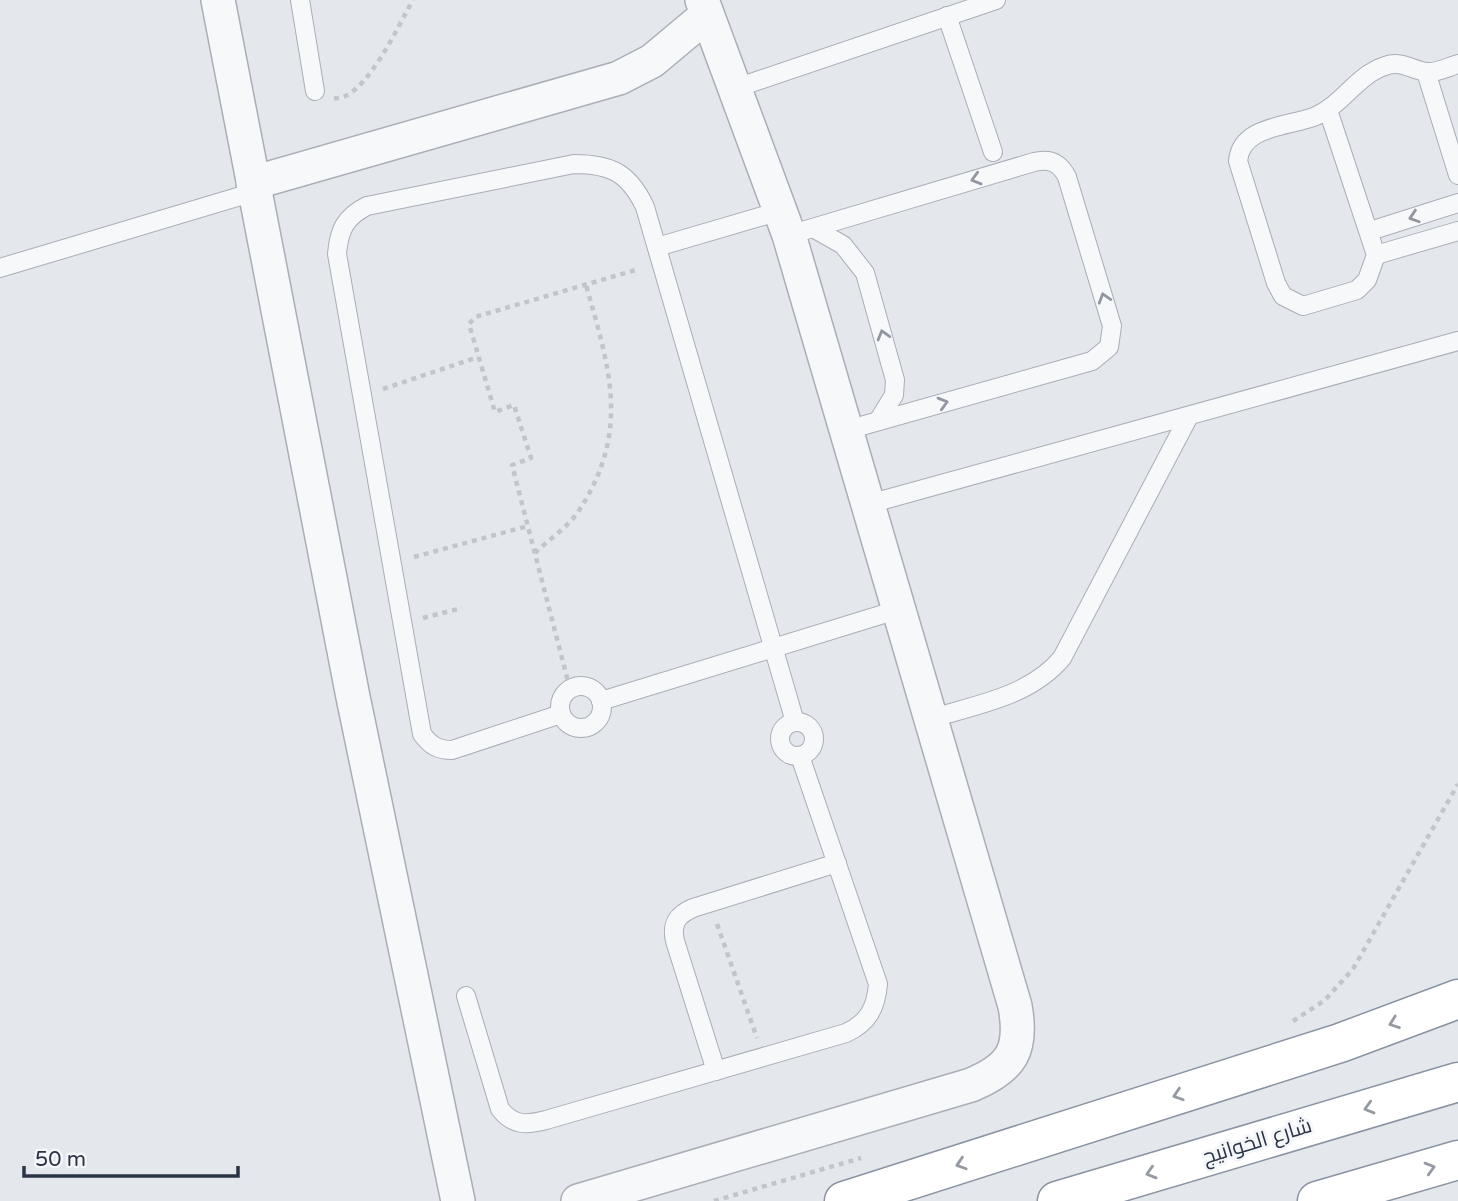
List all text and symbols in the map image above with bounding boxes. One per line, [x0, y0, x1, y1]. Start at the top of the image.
one-way arrow [970, 171, 982, 185]
one-way arrow [1408, 209, 1420, 223]
one-way arrow [1097, 292, 1112, 304]
one-way arrow [877, 329, 892, 341]
one-way arrow [937, 396, 949, 411]
one-way arrow [1388, 1015, 1400, 1029]
one-way arrow [1172, 1086, 1184, 1101]
one-way arrow [1363, 1100, 1375, 1114]
street label: شارع الخوانيج [1199, 1113, 1315, 1171]
scale bar [24, 1134, 238, 1178]
text: 50 m [35, 1147, 86, 1172]
one-way arrow [956, 1155, 968, 1170]
one-way arrow [1424, 1162, 1436, 1177]
one-way arrow [1145, 1164, 1157, 1179]

